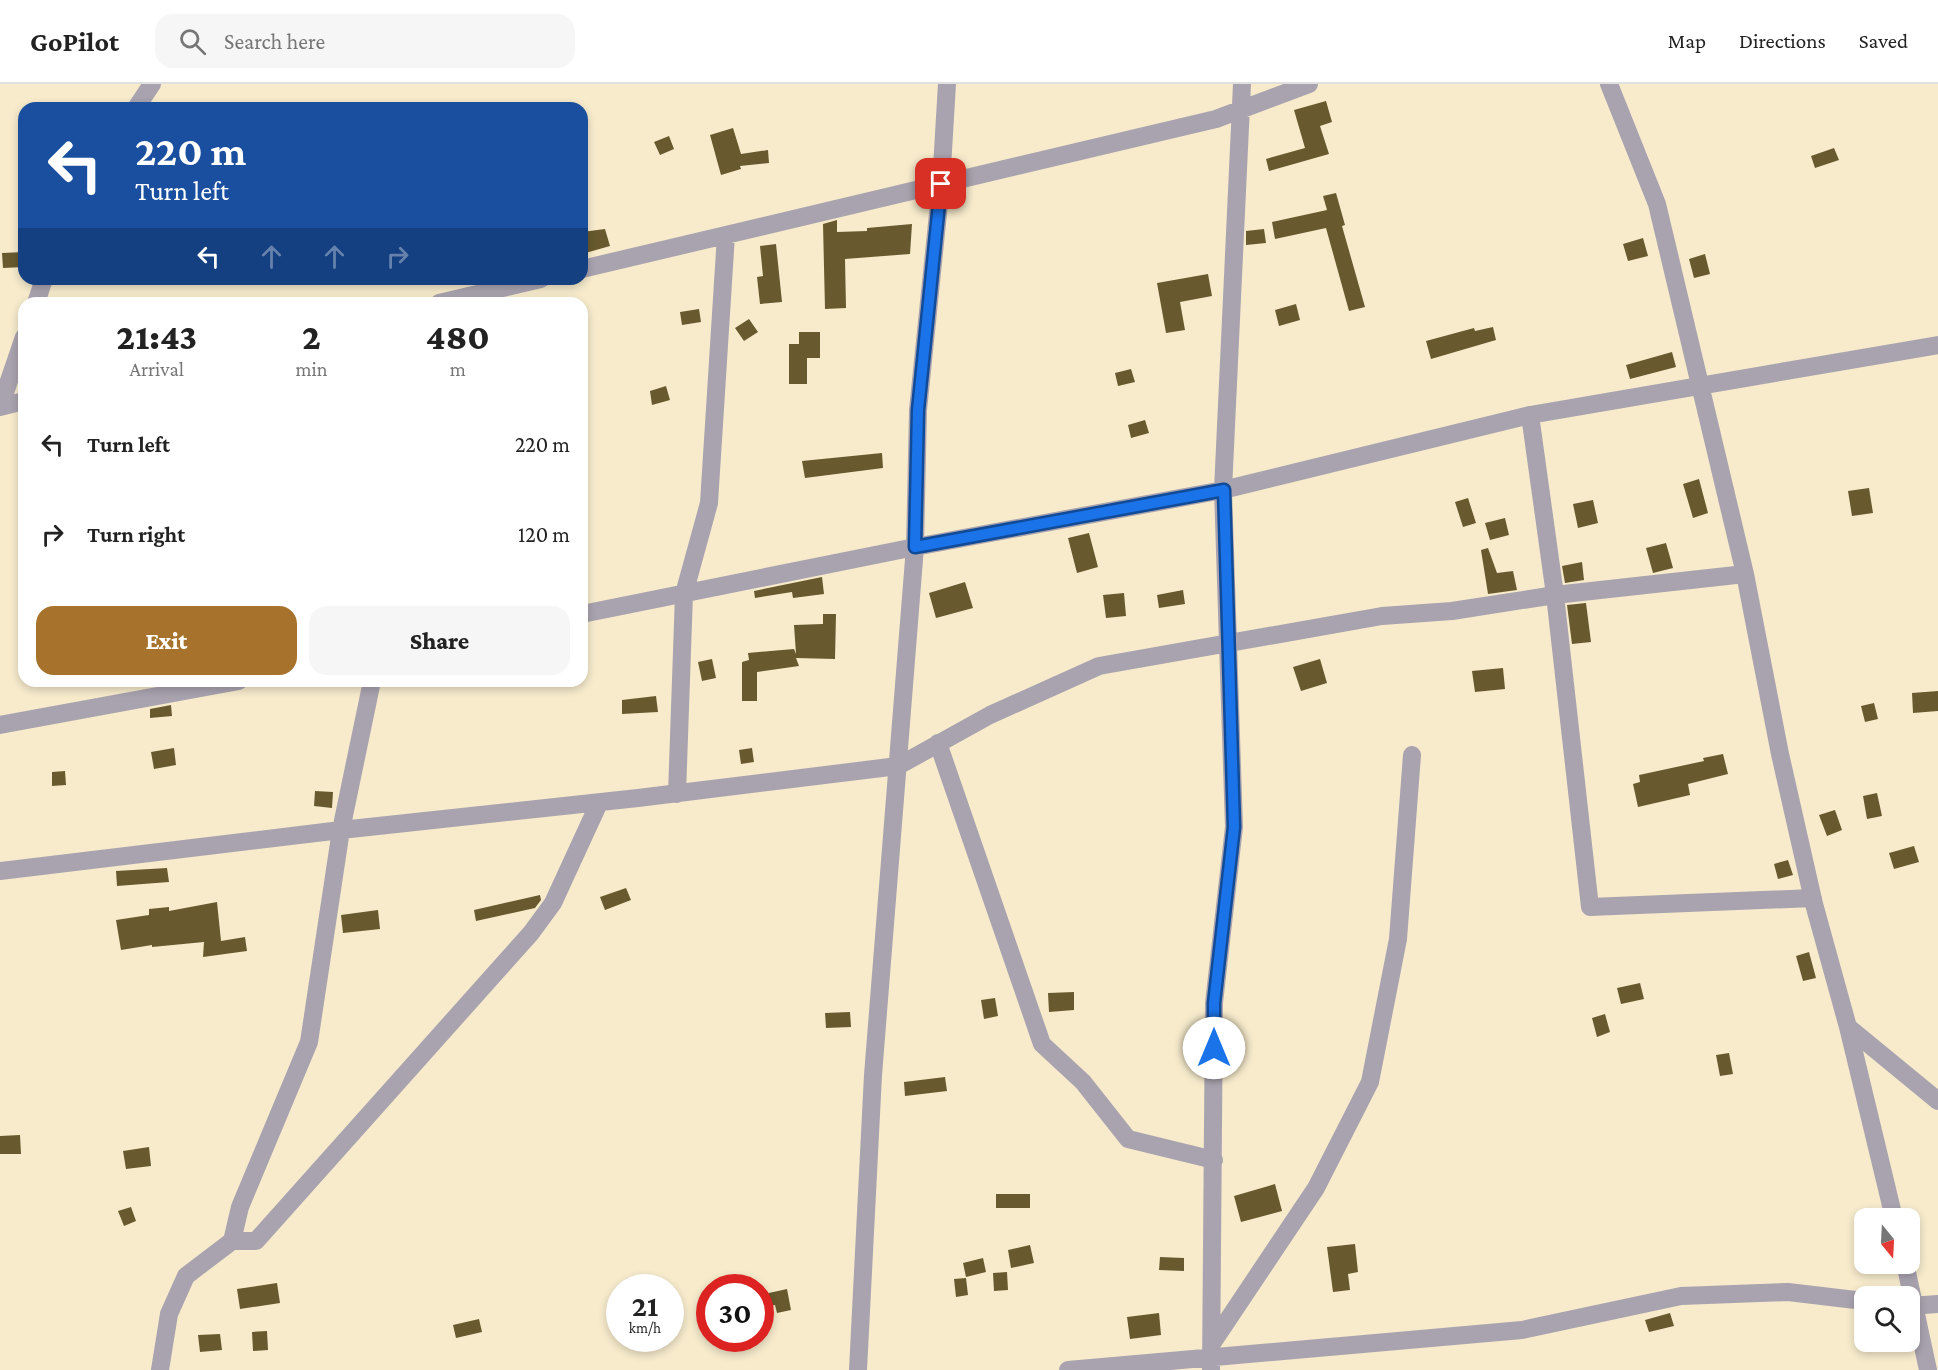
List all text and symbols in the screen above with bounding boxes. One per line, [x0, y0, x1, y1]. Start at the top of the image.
search box [155, 14, 575, 68]
icon: search [176, 25, 209, 58]
text: GoPilot [30, 26, 119, 57]
text: Search here [224, 29, 325, 54]
text: Map [1668, 29, 1706, 53]
text: Directions [1739, 29, 1826, 53]
text: Saved [1859, 29, 1908, 53]
icon: left [36, 126, 114, 204]
text: 220 m [135, 127, 246, 174]
pin [915, 158, 966, 209]
icon: arrive [924, 167, 957, 200]
text: Turn left [135, 176, 229, 206]
icon: left [192, 240, 225, 273]
icon: ahead [255, 240, 288, 273]
icon: ahead [318, 240, 351, 273]
icon: right [381, 240, 414, 273]
text: 21:43 [116, 317, 197, 357]
text: 2 [302, 317, 321, 357]
text: 480 [426, 317, 490, 357]
text: Arrival [130, 358, 184, 380]
text: min [295, 358, 328, 380]
text: m [450, 358, 466, 380]
icon: left [36, 428, 69, 461]
text: Turn left [87, 432, 170, 457]
text: 220 m [515, 432, 570, 457]
icon: right [36, 518, 69, 551]
text: Turn right [87, 522, 185, 547]
text: 120 m [518, 522, 570, 547]
button: Exit [36, 606, 297, 675]
button: Share [309, 606, 570, 675]
position arrow [1182, 1016, 1246, 1080]
north arrow [1854, 1208, 1920, 1274]
map controls [1854, 1208, 1920, 1352]
speed limit sign: 30 [696, 1274, 774, 1352]
button: search [1854, 1286, 1920, 1352]
text: 21 [632, 1289, 658, 1322]
text: km/h [629, 1320, 661, 1336]

